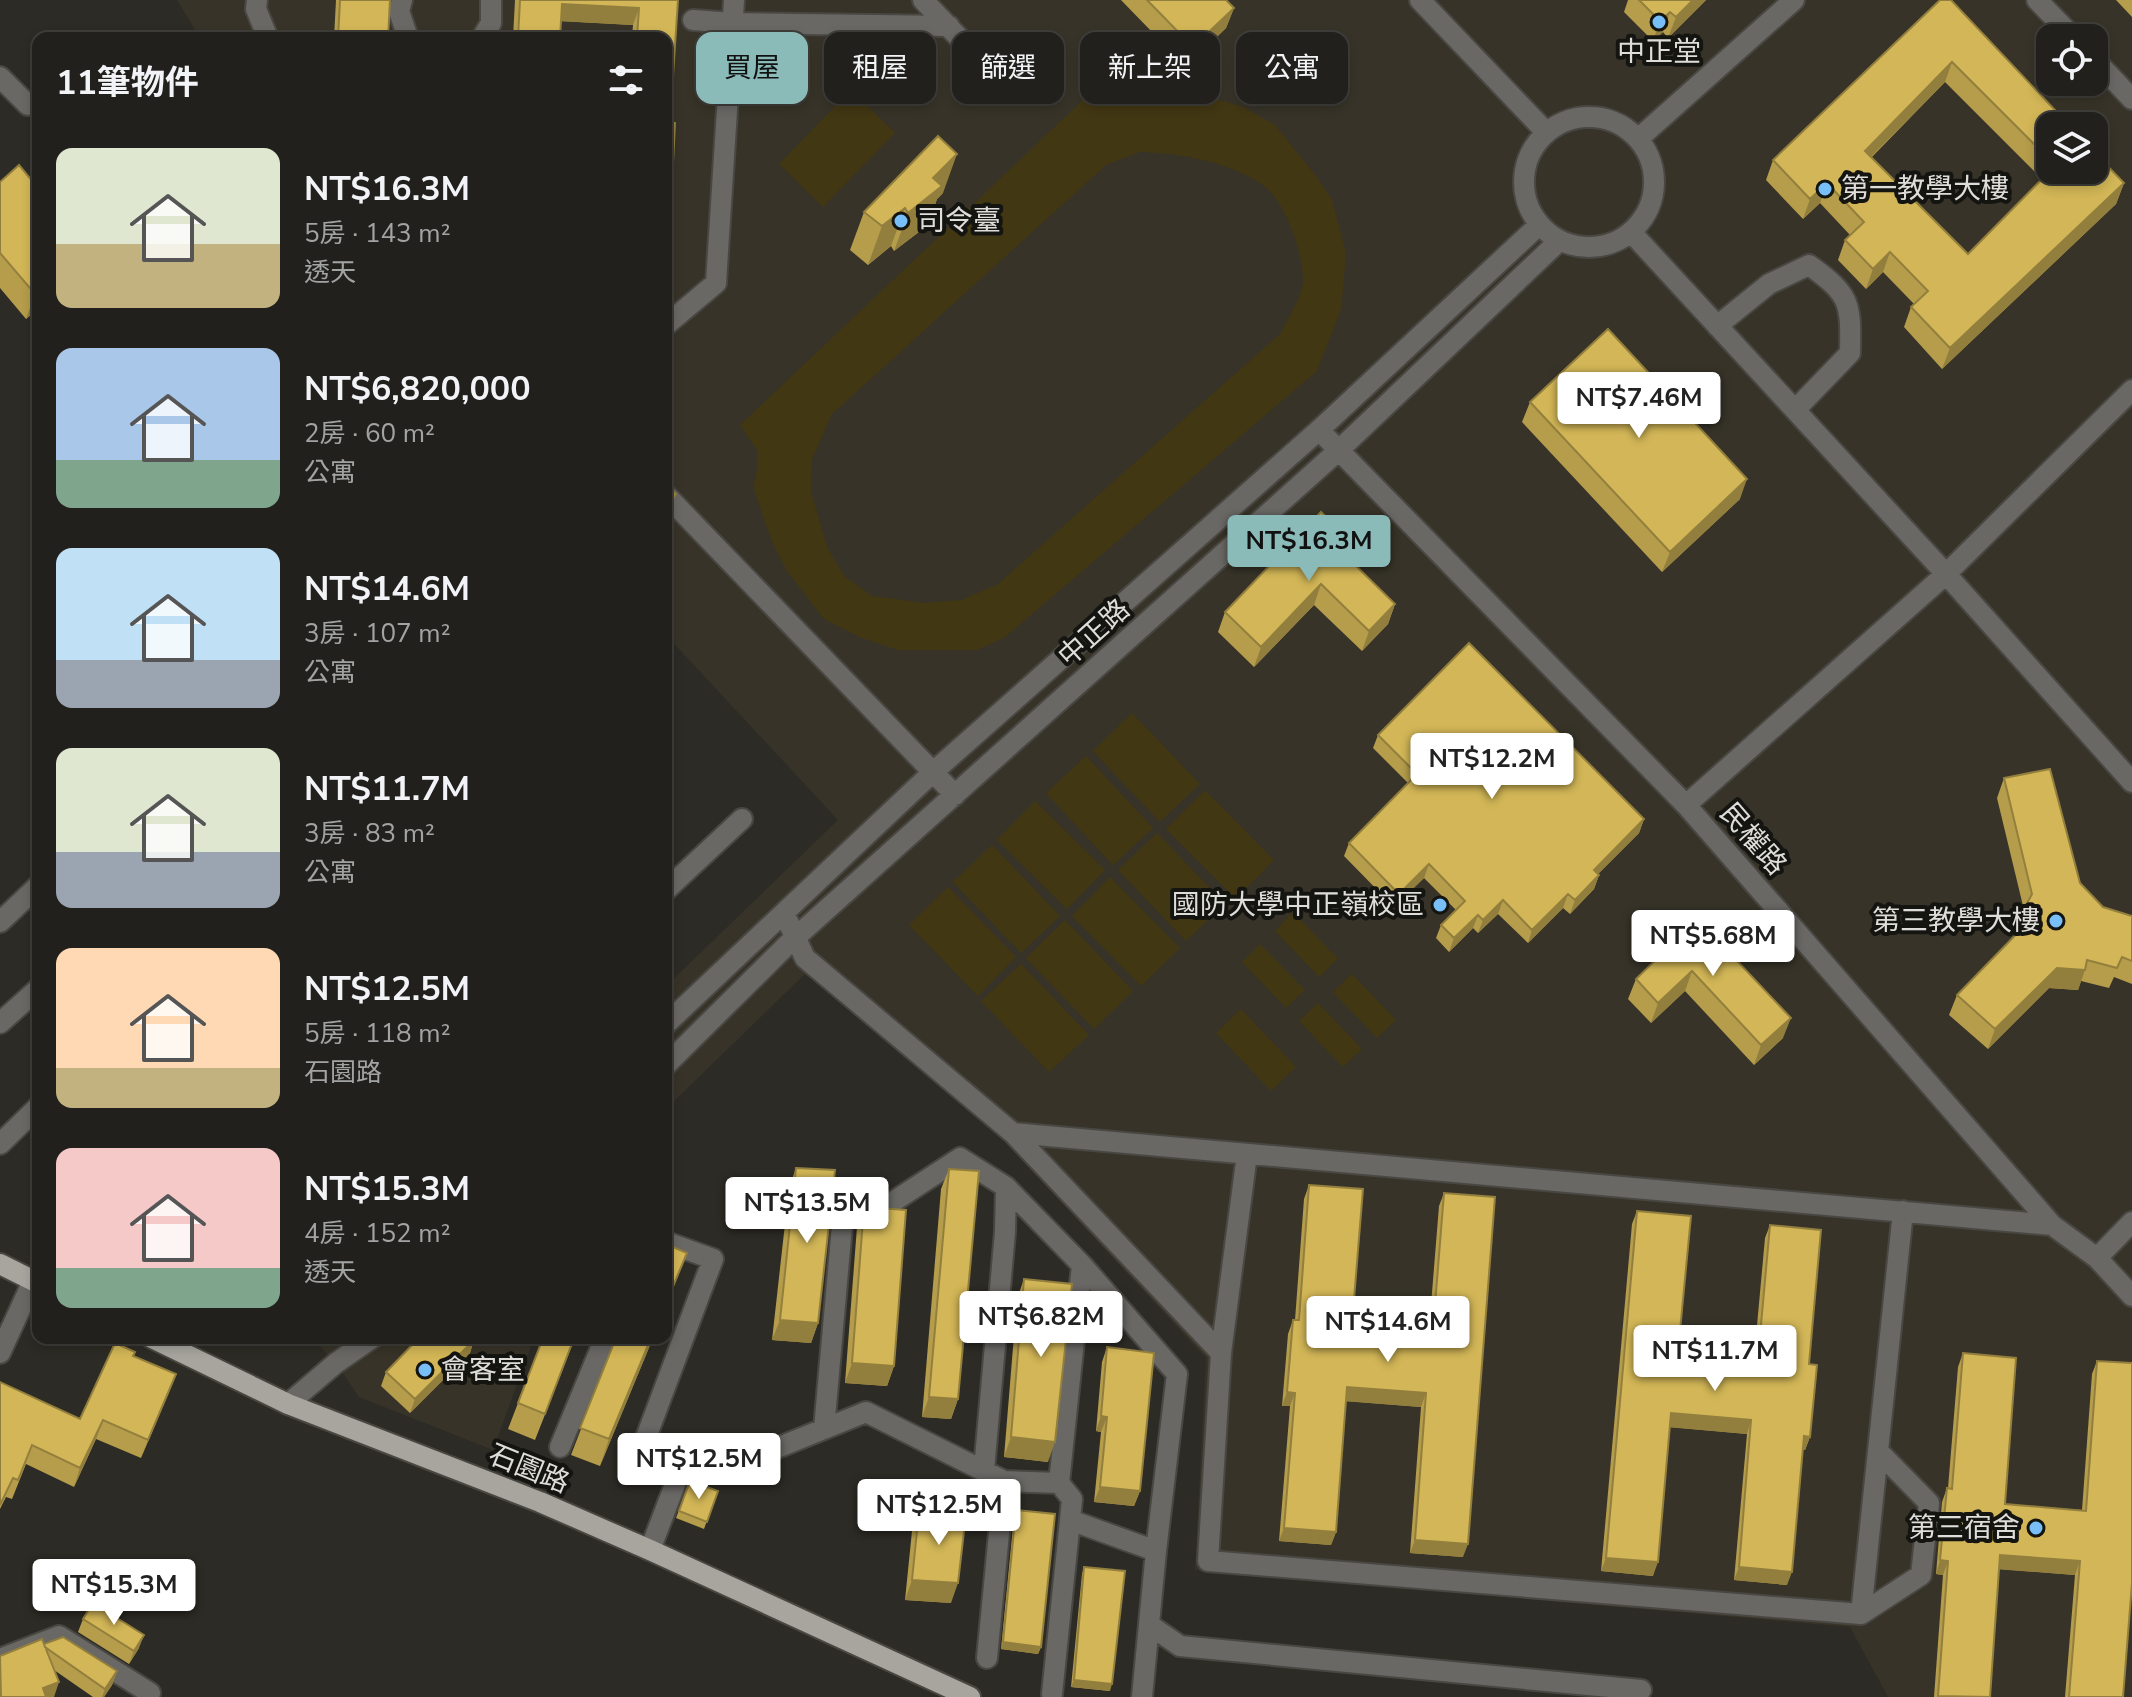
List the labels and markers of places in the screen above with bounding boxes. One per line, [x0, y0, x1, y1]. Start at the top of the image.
marker: 中正堂 [1650, 13, 1668, 31]
place label: 中正堂 [1617, 33, 1701, 71]
place label: 第一教學大樓 [1841, 170, 2009, 208]
marker: 第一教學大樓 [1816, 180, 1834, 198]
place label: 司令臺 [917, 202, 1001, 240]
marker: 司令臺 [892, 212, 910, 230]
pin: NT$7.46M [1556, 372, 1722, 440]
pin: NT$16.3M [1226, 515, 1392, 583]
pin: NT$12.2M [1409, 733, 1575, 801]
place label: 國防大學中正嶺校區 [1172, 886, 1424, 924]
marker: 國防大學中正嶺校區 [1431, 896, 1449, 914]
place label: 第三教學大樓 [1872, 902, 2040, 940]
pin: NT$5.68M [1630, 910, 1796, 978]
marker: 第三教學大樓 [2047, 912, 2065, 930]
pin: NT$13.5M [724, 1177, 890, 1245]
pin: NT$6.82M [958, 1291, 1124, 1359]
pin: NT$14.6M [1305, 1296, 1471, 1364]
pin: NT$11.7M [1632, 1325, 1798, 1393]
place label: 會客室 [441, 1351, 525, 1389]
marker: 會客室 [416, 1361, 434, 1379]
pin: NT$12.5M [616, 1433, 782, 1501]
pin: NT$12.5M [856, 1479, 1022, 1547]
place label: 第三宿舍 [1908, 1509, 2020, 1547]
marker: 第三宿舍 [2027, 1519, 2045, 1537]
pin: NT$15.3M [31, 1559, 197, 1627]

